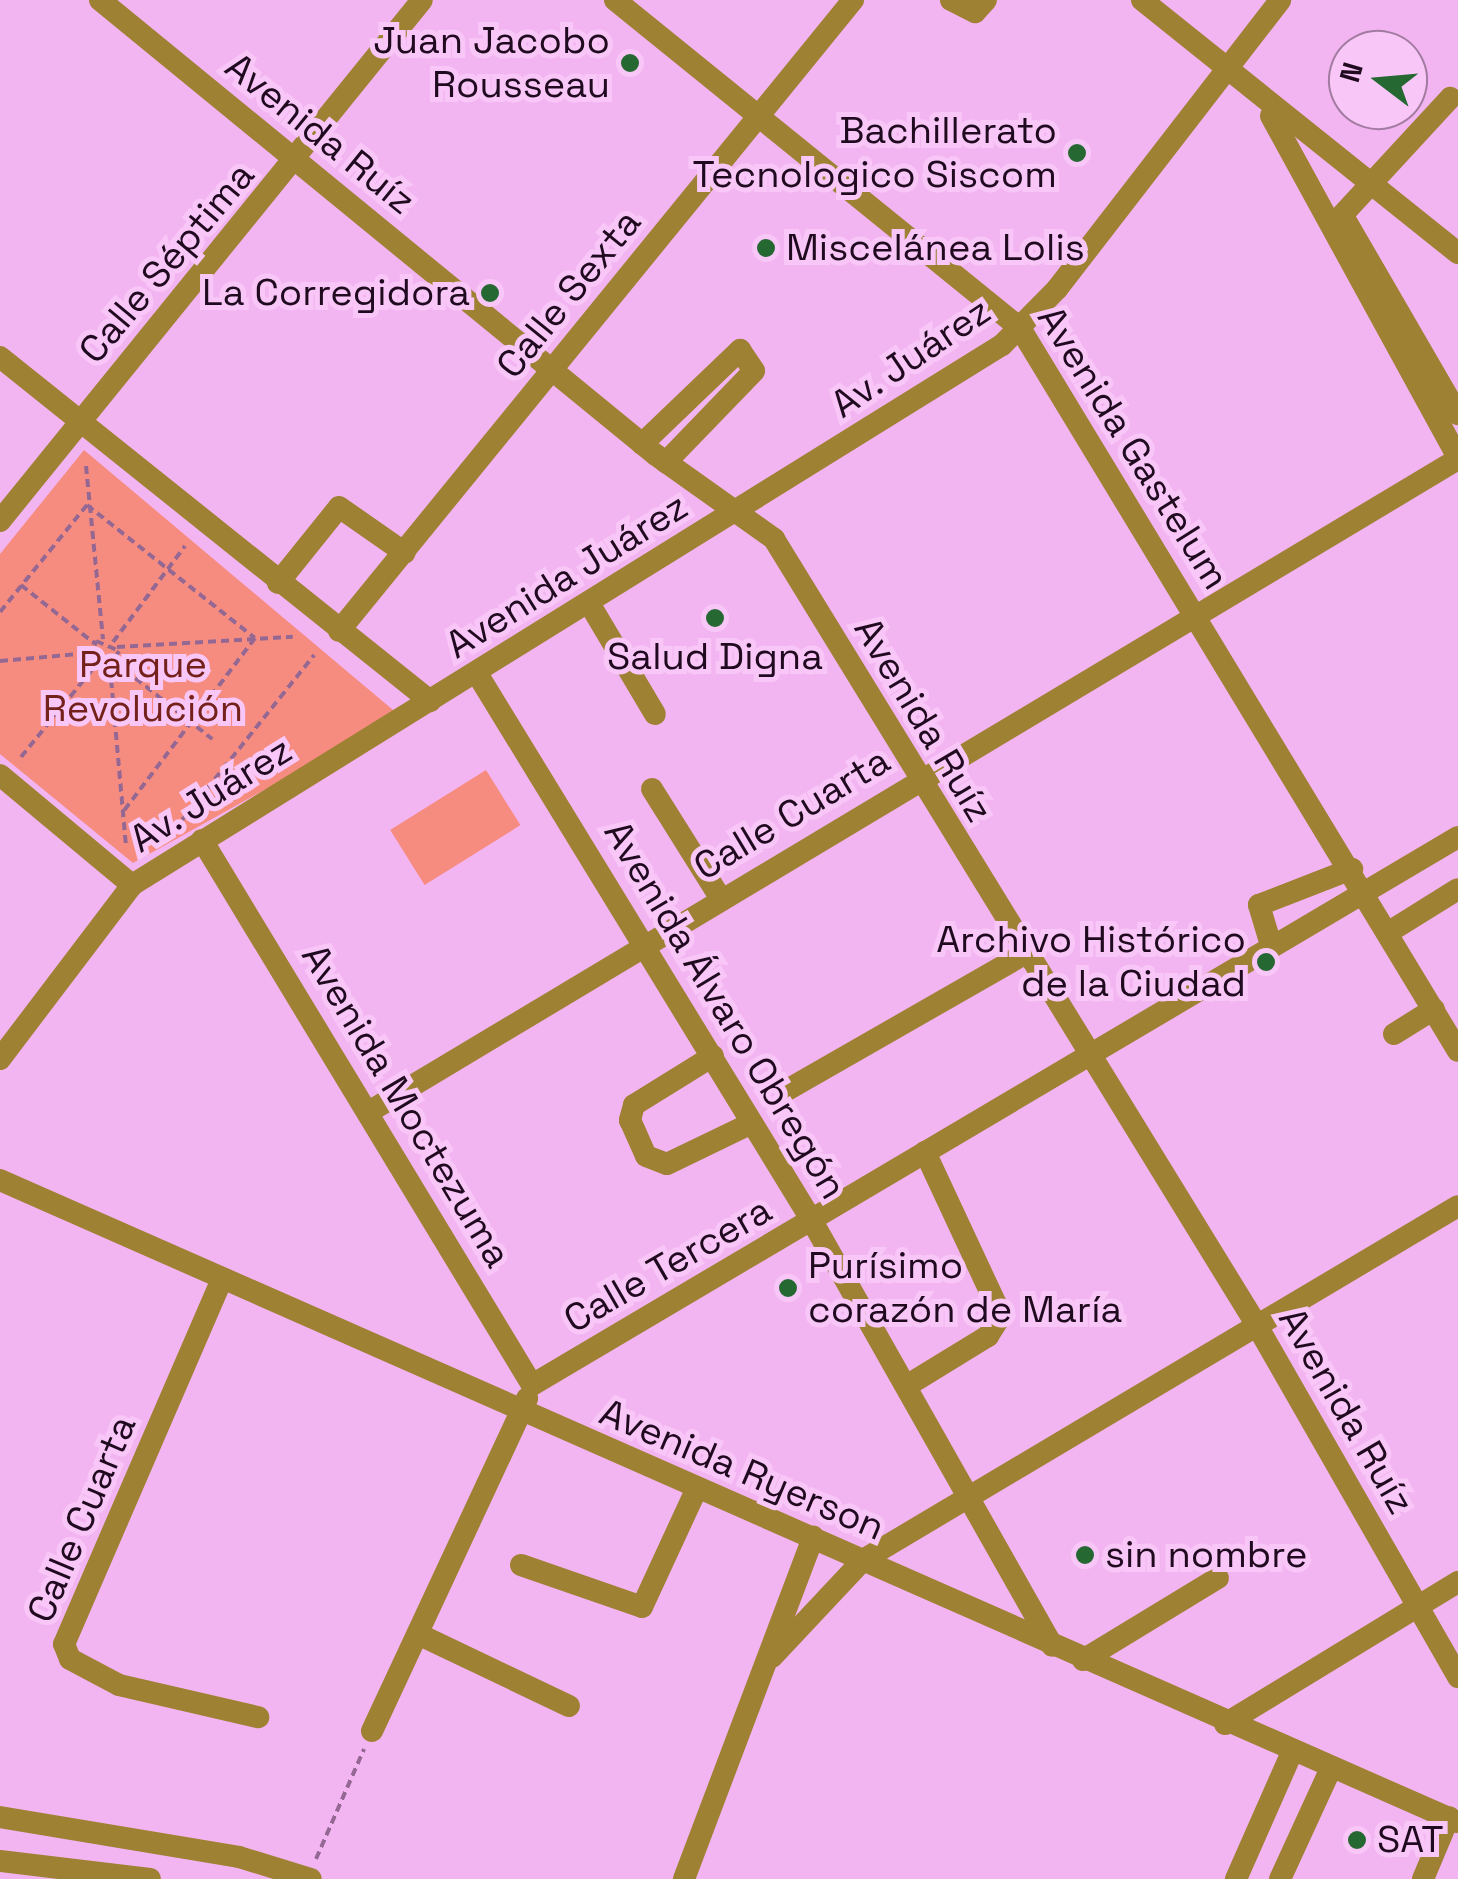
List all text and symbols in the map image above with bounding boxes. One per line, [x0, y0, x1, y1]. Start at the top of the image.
place label: Juan Jacobo Rousseau [373, 18, 610, 107]
north arrow [1328, 30, 1428, 130]
street label: Avenida Ruíz [216, 44, 424, 224]
marker: Juan Jacobo Rousseau [619, 52, 641, 74]
text: N [1331, 58, 1371, 86]
place label: Bachillerato Tecnologico Siscom [692, 108, 1057, 198]
marker: Bachillerato Tecnologico Siscom [1066, 142, 1088, 164]
street label: Calle Séptima [70, 153, 264, 373]
street label: Calle Sexta [487, 201, 651, 387]
place label: Miscelánea Lolis [786, 225, 1085, 271]
marker: Miscelánea Lolis [755, 237, 777, 259]
place label: La Corregidora [202, 270, 470, 316]
marker: La Corregidora [479, 282, 501, 304]
street label: Av. Juárez [822, 288, 1000, 428]
street label: Avenida Gastelum [1028, 298, 1238, 598]
street label: Avenida Juárez [438, 484, 696, 668]
marker: Salud Digna [704, 607, 726, 629]
street label: Avenida Ruíz [844, 609, 1002, 831]
place label: Salud Digna [607, 634, 823, 680]
park label: Parque Revolución [43, 642, 243, 732]
street label: Av. Juárez [121, 727, 301, 863]
street label: Calle Cuarta [686, 738, 898, 890]
street label: Avenida Álvaro Obregón [594, 813, 856, 1207]
place label: Archivo Histórico de la Ciudad [936, 917, 1246, 1006]
street label: Avenida Moctezuma [292, 936, 520, 1276]
marker: Archivo Histórico de la Ciudad [1255, 951, 1277, 973]
street label: Calle Tercera [556, 1187, 780, 1343]
place label: Purísimo corazón de María [808, 1243, 1122, 1332]
marker: Purísimo corazón de María [777, 1277, 799, 1299]
street label: Avenida Ruíz [1269, 1300, 1423, 1522]
street label: Avenida Ryerson [593, 1389, 891, 1551]
street label: Calle Cuarta [18, 1409, 146, 1629]
place label: sin nombre [1105, 1532, 1307, 1578]
marker: sin nombre [1074, 1544, 1096, 1566]
place label: SAT [1377, 1817, 1444, 1863]
marker: SAT [1346, 1829, 1368, 1851]

